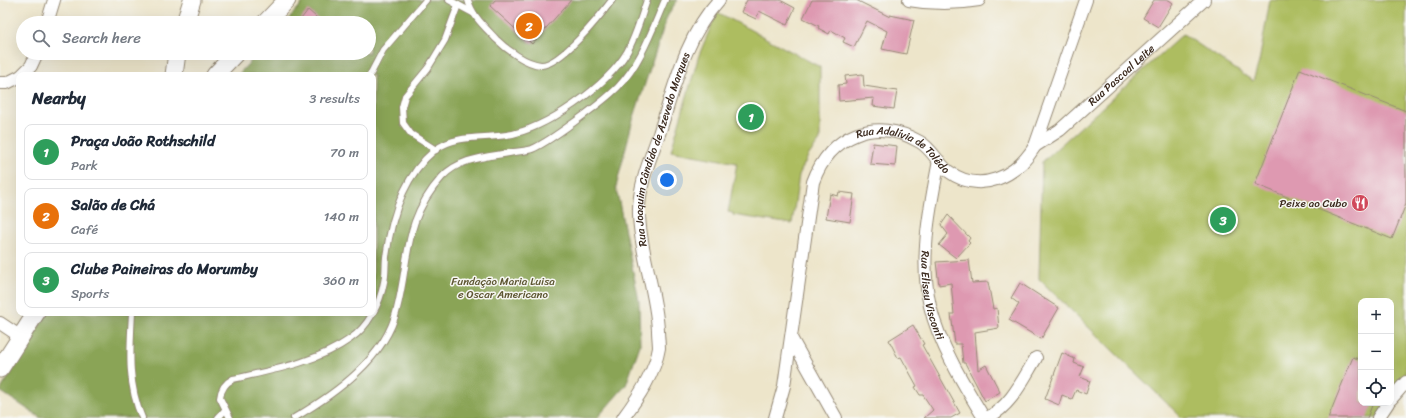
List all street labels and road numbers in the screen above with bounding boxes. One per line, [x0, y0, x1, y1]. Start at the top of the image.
street label: Rua Pascoal Leite [1084, 40, 1159, 111]
street label: Rua Joaquim Cândido de Azevedo Marques [630, 49, 696, 248]
street label: Rua Adalívia de Tolêdo [853, 121, 955, 179]
street label: Rua Eliseu Visconti [915, 250, 950, 344]

